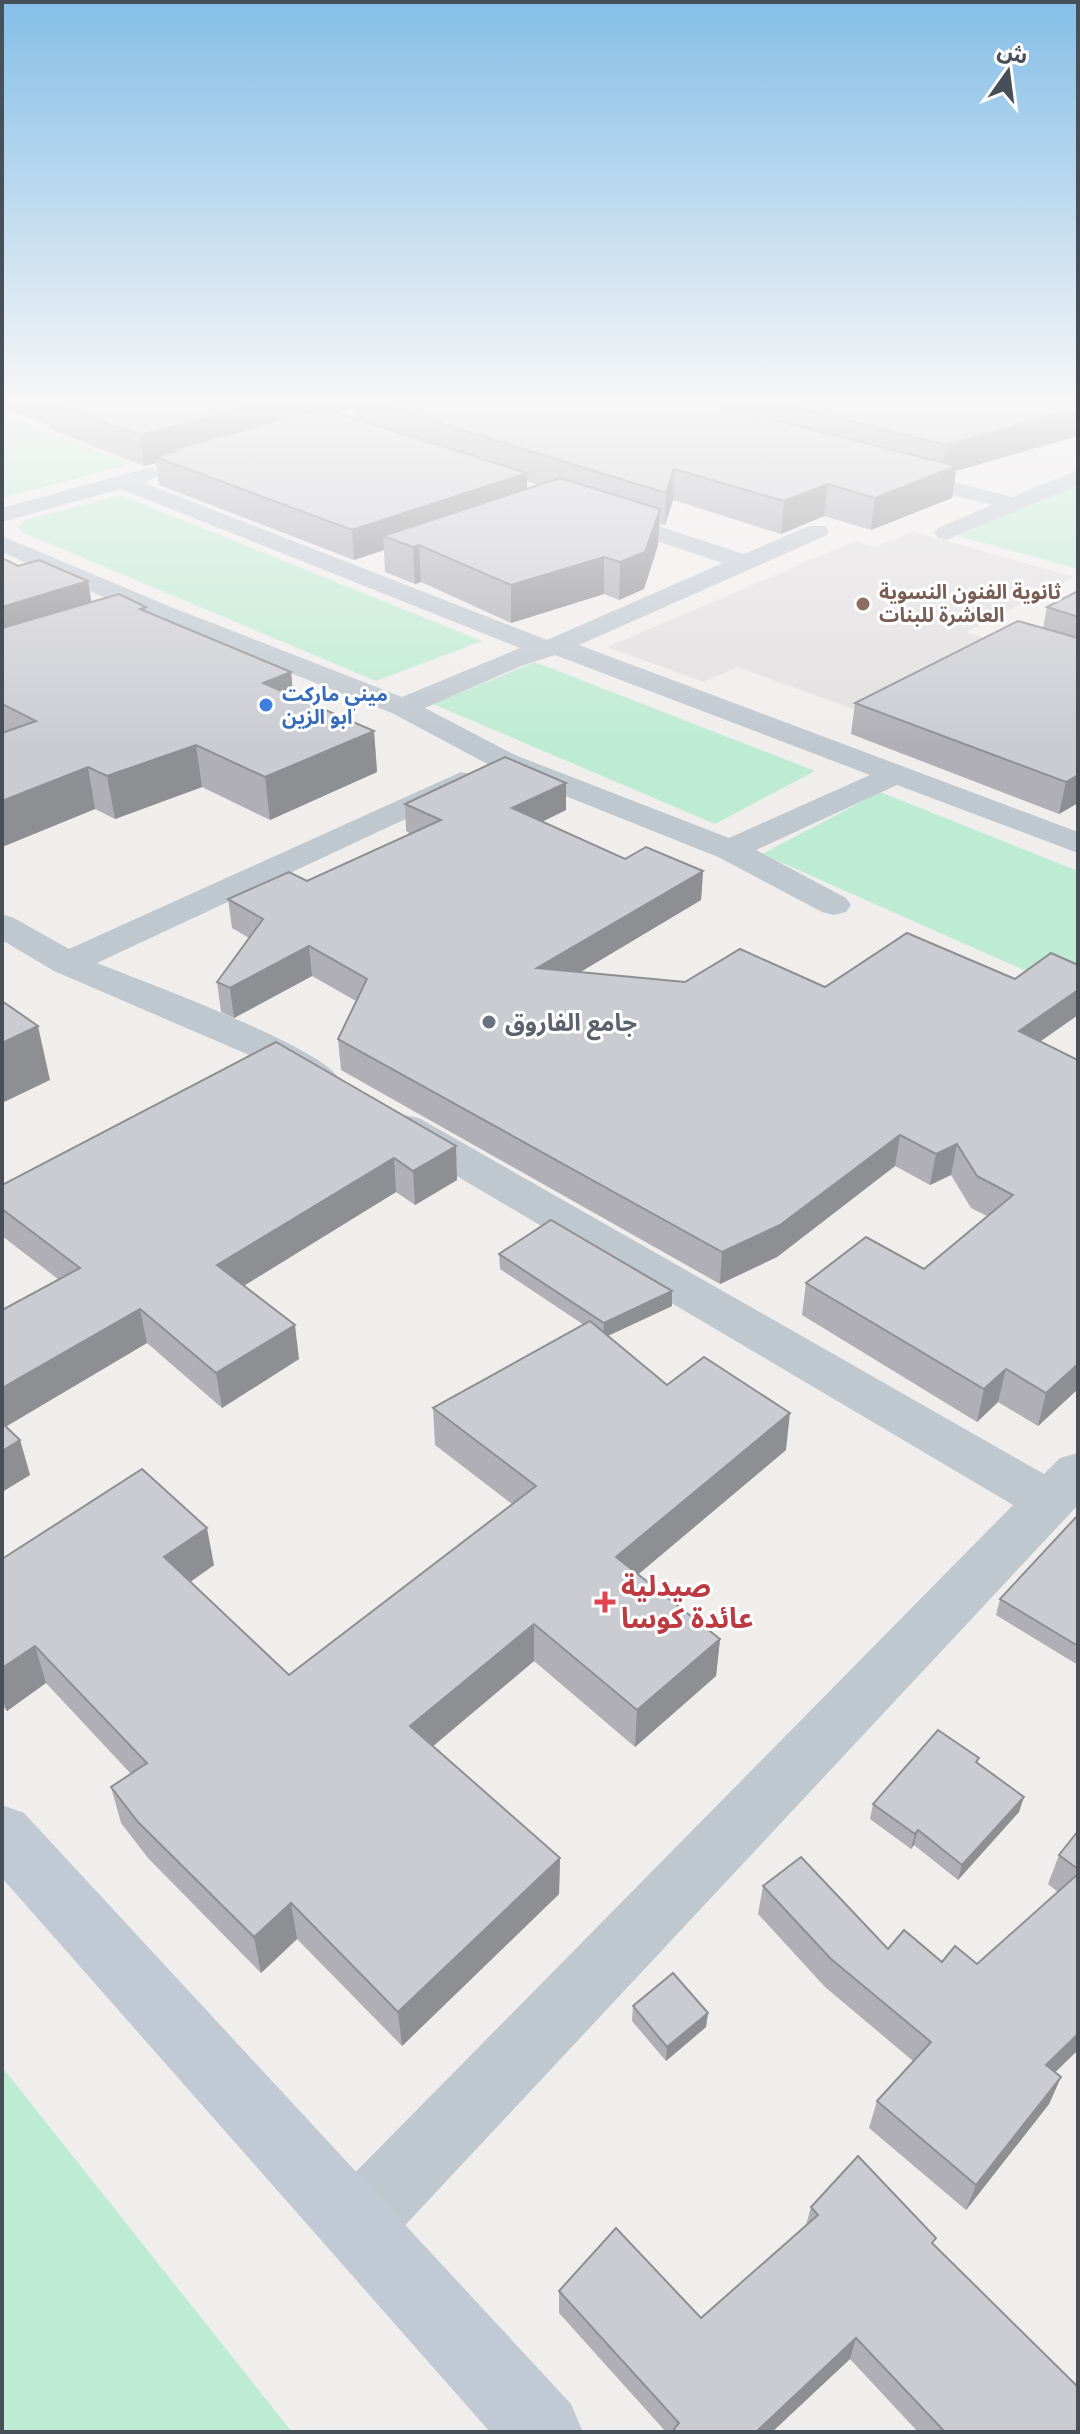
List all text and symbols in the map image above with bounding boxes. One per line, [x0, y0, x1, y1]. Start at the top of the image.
north arrow [968, 32, 1048, 112]
text: ش [995, 35, 1031, 70]
place label: ثانوية الفنون النسوية العاشرة للبنات [879, 579, 1061, 628]
marker: ثانوية الفنون النسوية العاشرة للبنات [854, 595, 872, 613]
place label: ميني ماركت ابو الزين [282, 681, 388, 730]
marker: ميني ماركت ابو الزين [257, 696, 275, 714]
place label: جامع الفاروق [505, 1007, 637, 1041]
marker: جامع الفاروق [480, 1013, 498, 1031]
place label: صيدلية عائدة كوسا [621, 1568, 754, 1636]
marker: صيدلية عائدة كوسا [596, 1593, 614, 1611]

